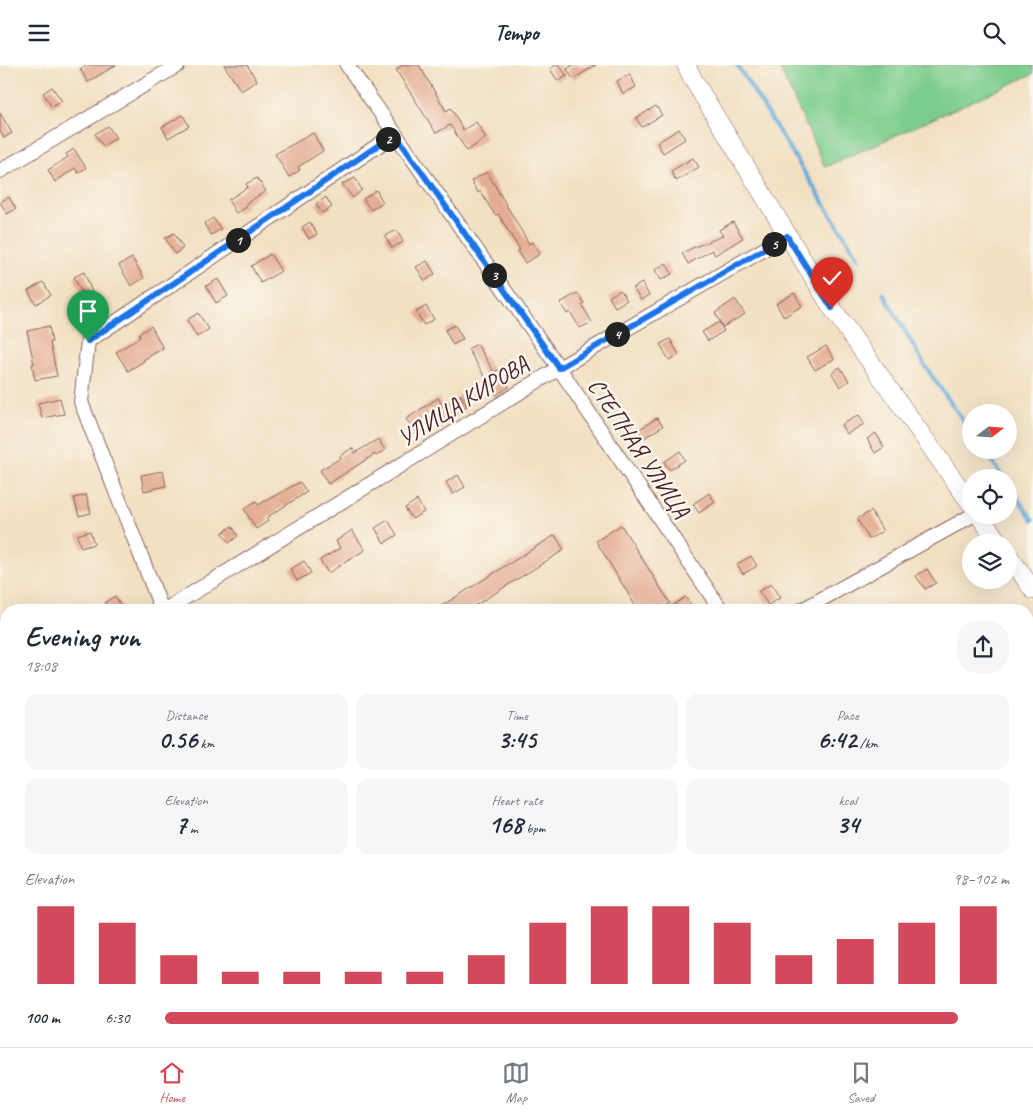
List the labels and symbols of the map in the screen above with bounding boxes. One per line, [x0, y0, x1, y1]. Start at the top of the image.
pin: 2 [376, 127, 400, 151]
pin: 1 [226, 227, 250, 253]
pin: 5 [762, 231, 786, 257]
pin [811, 257, 853, 308]
pin: 3 [482, 263, 506, 287]
pin [67, 290, 109, 341]
pin: 4 [604, 321, 630, 347]
street label: УЛИЦА КИРОВА [392, 348, 535, 453]
street label: СТЕПНАЯ УЛИЦА [581, 372, 697, 525]
north arrow [962, 404, 1018, 459]

